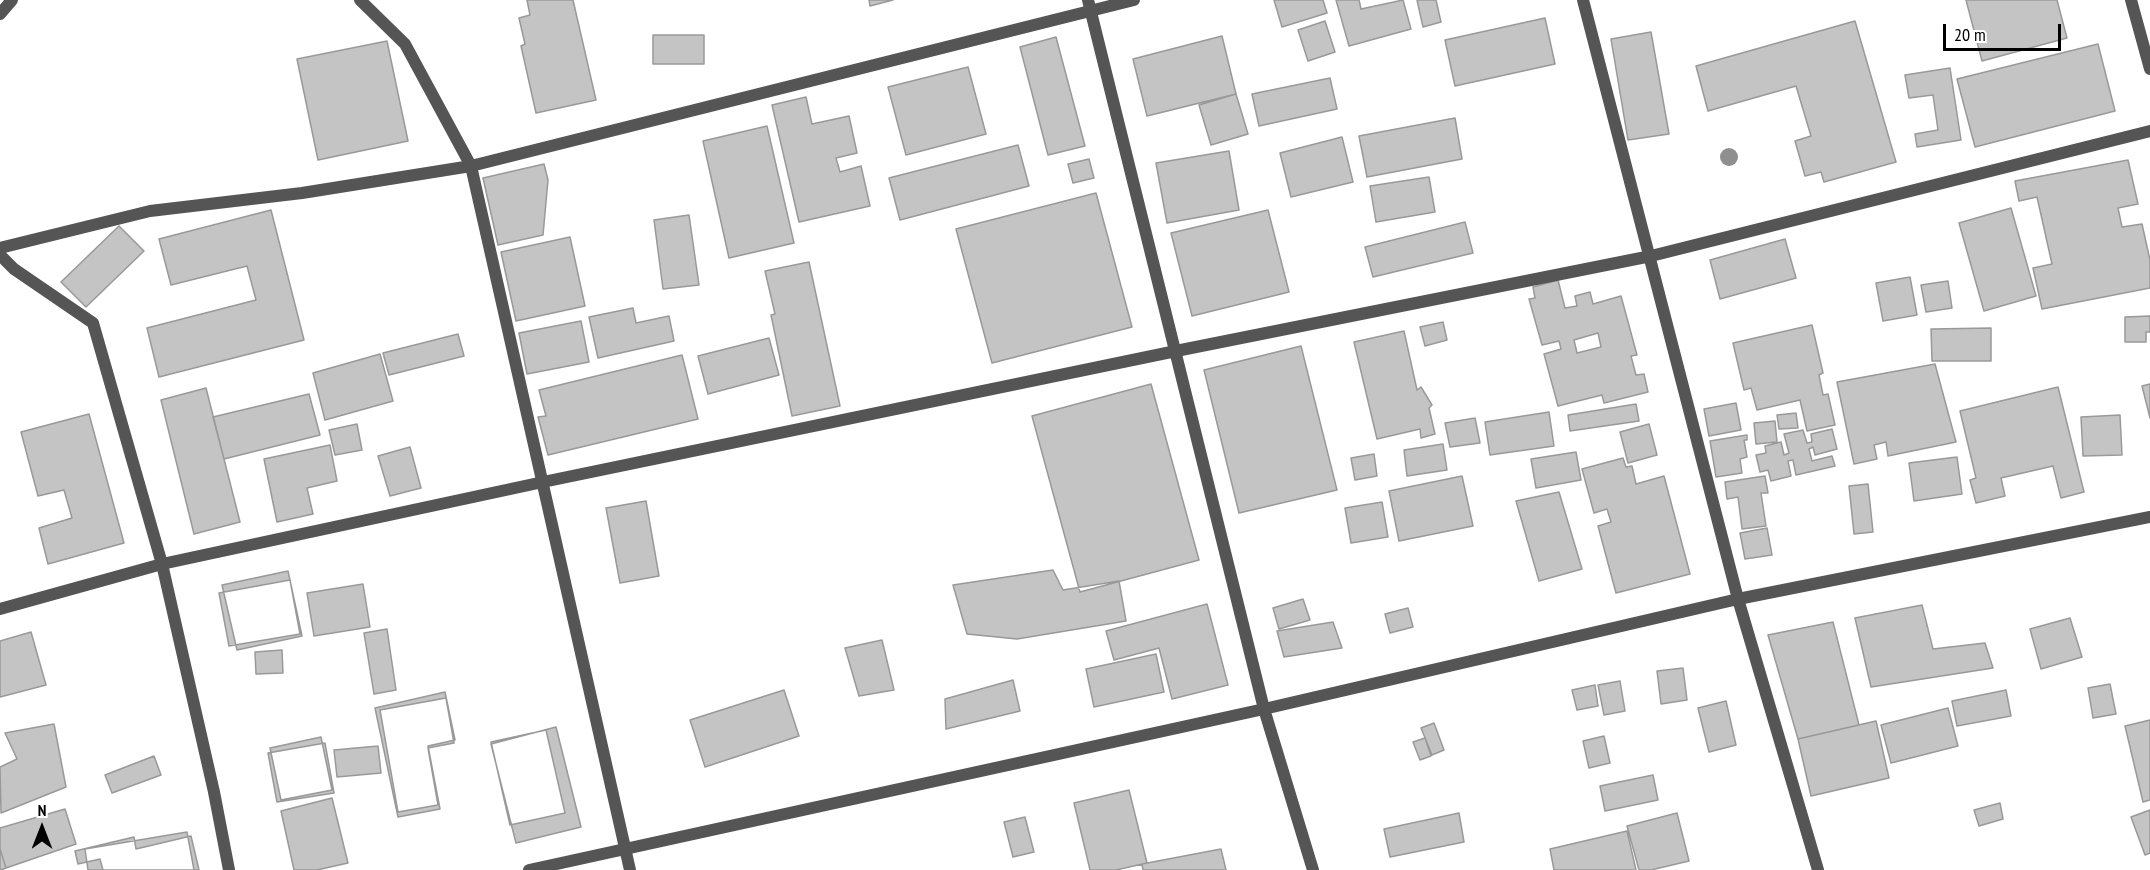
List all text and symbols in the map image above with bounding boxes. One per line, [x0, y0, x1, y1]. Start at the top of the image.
scale bar [1946, 12, 2064, 50]
text: 20 m [1954, 23, 1986, 46]
north arrow [12, 798, 72, 858]
text: N [38, 800, 46, 820]

